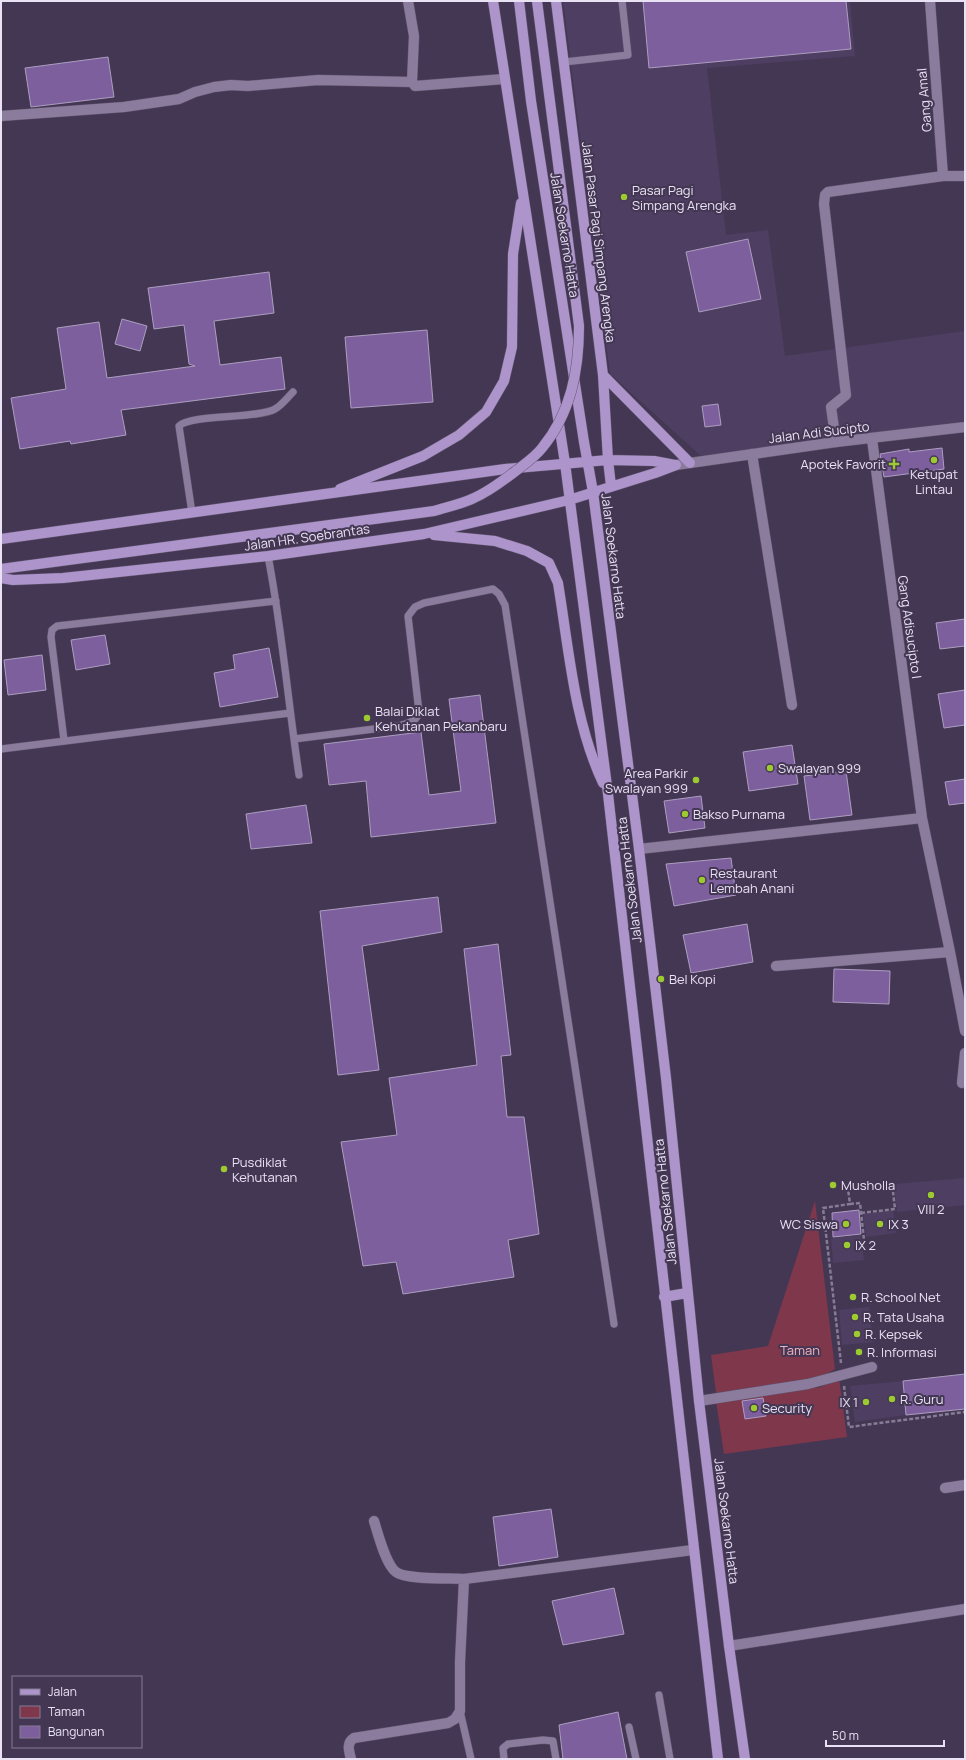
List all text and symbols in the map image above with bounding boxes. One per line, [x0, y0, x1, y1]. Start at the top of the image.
street label: Gang Amal [912, 67, 936, 133]
street label: Jalan Pasar Pagi Simpang Arengka [578, 140, 620, 344]
street label: Jalan Soekarno Hatta [546, 171, 584, 299]
place label: Pasar Pagi Simpang Arengka [632, 181, 736, 214]
marker: Pasar Pagi Simpang Arengka [619, 192, 629, 202]
street label: Jalan Adi Sucipto [768, 417, 871, 447]
place label: Apotek Favorit [801, 455, 886, 473]
marker: Ketupat Lintau [929, 455, 939, 465]
marker: Apotek Favorit [889, 459, 899, 469]
place label: Ketupat Lintau [910, 465, 958, 498]
street label: Jalan Soekarno Hatta [597, 492, 631, 620]
street label: Jalan HR. Soebrantas [243, 519, 371, 555]
street label: Gang Adisucipto I [894, 574, 926, 680]
place label: Balai Diklat Kehutanan Pekanbaru [375, 702, 507, 735]
marker: Balai Diklat Kehutanan Pekanbaru [362, 713, 372, 723]
place label: Swalayan 999 [778, 759, 861, 777]
marker: Swalayan 999 [765, 763, 775, 773]
place label: Area Parkir Swalayan 999 [605, 764, 688, 797]
marker: Area Parkir Swalayan 999 [691, 775, 701, 785]
place label: Bakso Purnama [693, 805, 785, 823]
marker: Bakso Purnama [680, 809, 690, 819]
street label: Jalan Soekarno Hatta [612, 816, 646, 944]
place label: Restaurant Lembah Anani [710, 864, 794, 897]
marker: Restaurant Lembah Anani [697, 875, 707, 885]
place label: Bel Kopi [669, 970, 716, 988]
marker: Bel Kopi [656, 974, 666, 984]
street label: Jalan Soekarno Hatta [649, 1138, 681, 1266]
place label: Pusdiklat Kehutanan [232, 1153, 297, 1186]
marker: Pusdiklat Kehutanan [219, 1164, 229, 1174]
place label: Musholla [841, 1176, 895, 1194]
marker: Musholla [828, 1180, 838, 1190]
marker: VIII 2 [926, 1190, 936, 1200]
place label: VIII 2 [918, 1200, 944, 1218]
place label: WC Siswa [780, 1215, 838, 1233]
place label: IX 3 [888, 1215, 909, 1233]
marker: WC Siswa [841, 1219, 851, 1229]
marker: IX 3 [875, 1219, 885, 1229]
place label: IX 2 [855, 1236, 876, 1254]
marker: IX 2 [842, 1240, 852, 1250]
place label: R. School Net [861, 1288, 941, 1306]
marker: R. School Net [848, 1292, 858, 1302]
place label: R. Tata Usaha [863, 1308, 944, 1326]
marker: R. Tata Usaha [850, 1312, 860, 1322]
place label: R. Kepsek [865, 1325, 923, 1343]
marker: R. Kepsek [852, 1329, 862, 1339]
park label: Taman [780, 1341, 820, 1359]
place label: R. Informasi [867, 1343, 937, 1361]
marker: R. Informasi [854, 1347, 864, 1357]
place label: R. Guru [900, 1390, 943, 1408]
place label: IX 1 [839, 1393, 858, 1411]
marker: R. Guru [887, 1394, 897, 1404]
marker: IX 1 [861, 1397, 871, 1407]
place label: Security [762, 1399, 812, 1417]
marker: Security [749, 1403, 759, 1413]
street label: Jalan Soekarno Hatta [710, 1457, 744, 1585]
legend [12, 1676, 142, 1748]
text: Jalan [48, 1683, 77, 1700]
text: Taman [48, 1703, 85, 1720]
scale bar [826, 1722, 944, 1748]
text: Bangunan [48, 1723, 104, 1740]
text: 50 m [832, 1727, 859, 1744]

